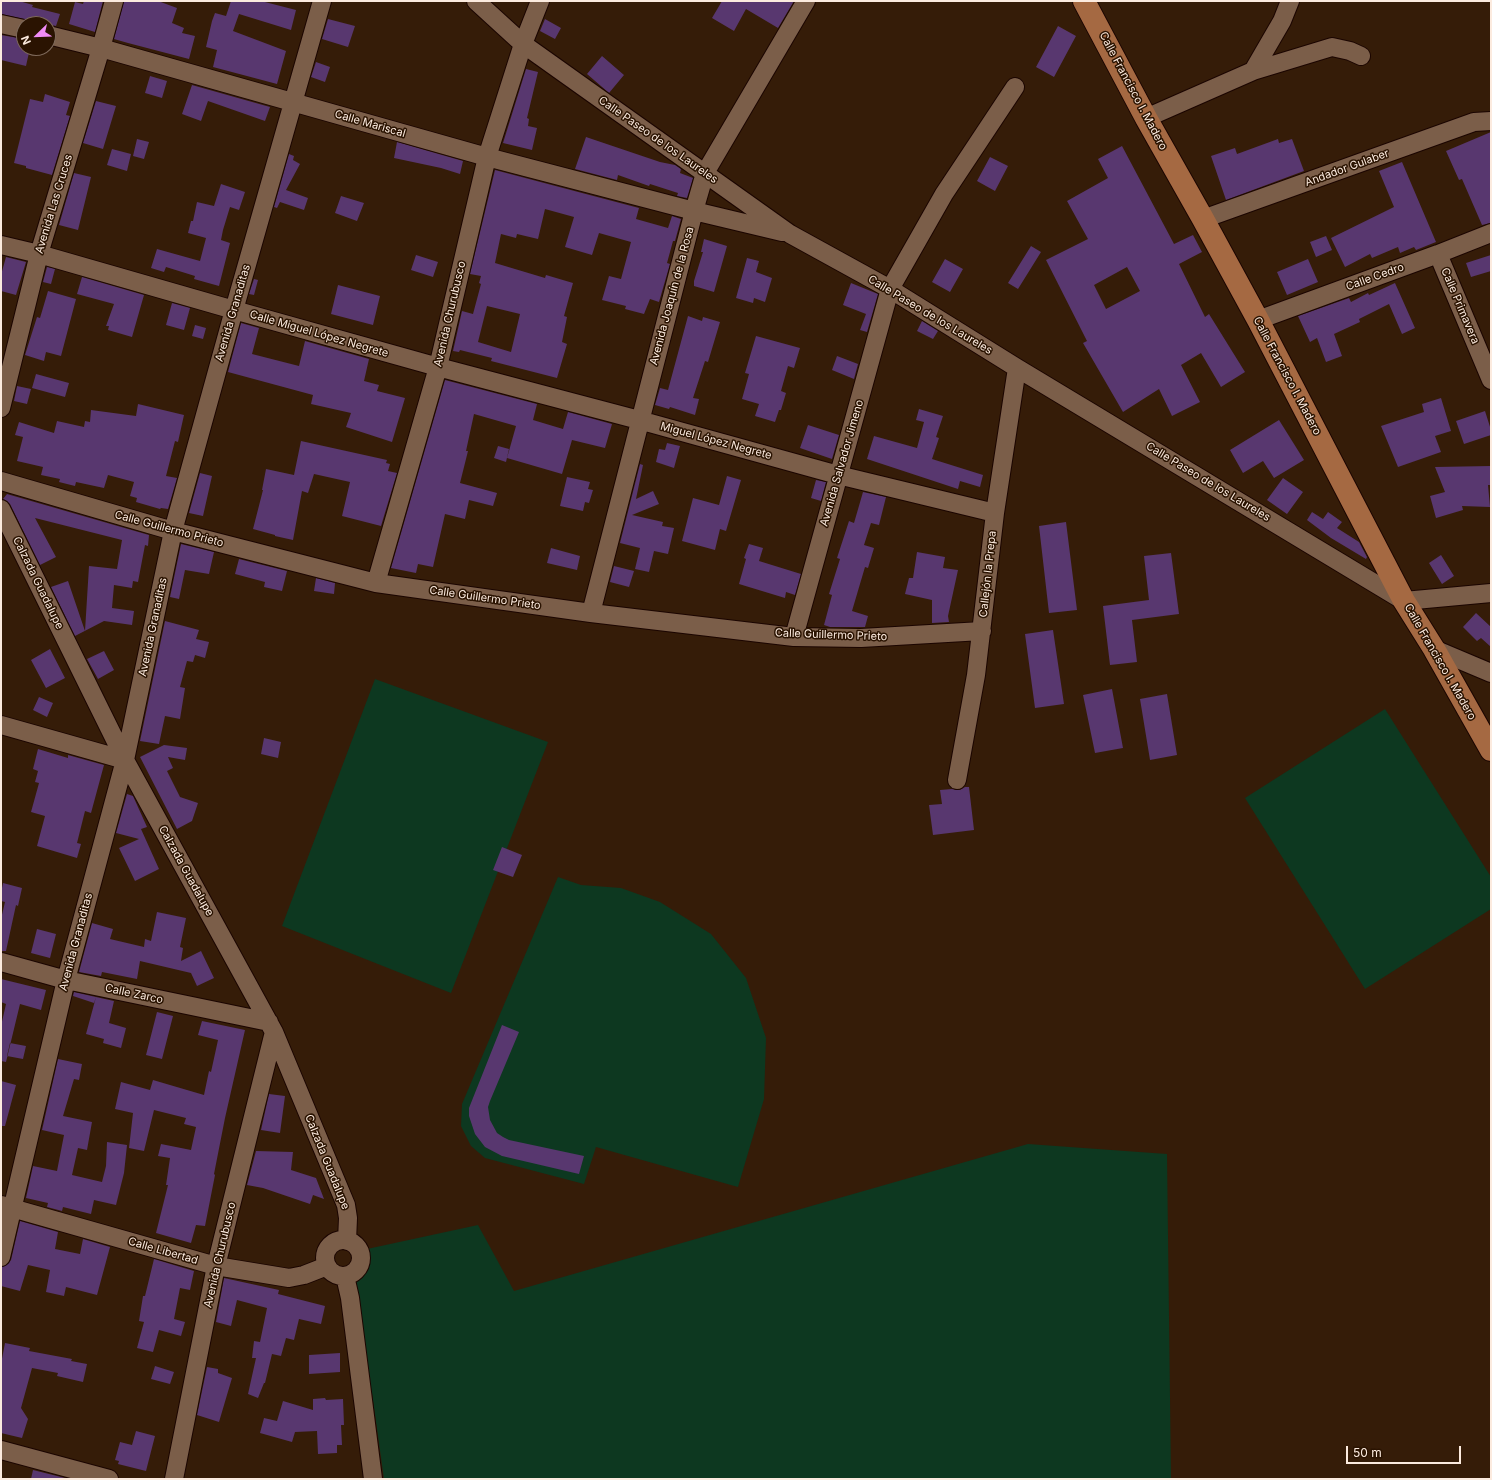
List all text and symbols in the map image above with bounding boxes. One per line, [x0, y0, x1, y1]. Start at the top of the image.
north arrow [16, 16, 56, 56]
street label: Calle Francisco I. Madero [1096, 30, 1170, 152]
text: N [18, 34, 34, 47]
street label: Calle Paseo de los Laureles [596, 94, 720, 186]
street label: Calle Mariscal [333, 108, 407, 140]
street label: Andador Gulaber [1303, 147, 1391, 189]
street label: Avenida Las Cruces [33, 153, 75, 255]
street label: Avenida Joaquín de la Rosa [647, 225, 697, 367]
street label: Avenida Churubusco [431, 260, 469, 368]
street label: Calle Cedro [1344, 260, 1406, 294]
street label: Avenida Granaditas [213, 263, 253, 363]
street label: Calle Primavera [1438, 266, 1482, 346]
street label: Calle Paseo de los Laureles [865, 273, 995, 357]
street label: Calle Miguel López Negrete [248, 308, 390, 360]
street label: Calle Francisco I. Madero [1250, 315, 1324, 437]
street label: Avenida Salvador Jimeno [818, 398, 866, 528]
street label: Miguel López Negrete [659, 420, 773, 462]
street label: Calle Paseo de los Laureles [1143, 440, 1273, 524]
street label: Calle Guillermo Prieto [113, 508, 225, 550]
street label: Callejón la Prepa [977, 530, 999, 618]
street label: Calzada Guadalupe [10, 535, 66, 631]
street label: Avenida Granaditas [136, 576, 170, 678]
street label: Calle Guillermo Prieto [428, 584, 542, 612]
street label: Calle Francisco I. Madero [1401, 602, 1479, 722]
street label: Calle Guillermo Prieto [775, 626, 887, 644]
street label: Calzada Guadalupe [156, 824, 216, 918]
street label: Avenida Granaditas [57, 892, 95, 992]
street label: Calle Zarco [104, 981, 164, 1007]
street label: Calzada Guadalupe [302, 1113, 352, 1211]
street label: Avenida Churubusco [201, 1201, 239, 1309]
street label: Calle Libertad [127, 1235, 199, 1267]
scale bar [1348, 1438, 1463, 1464]
text: 50 m [1353, 1445, 1382, 1460]

